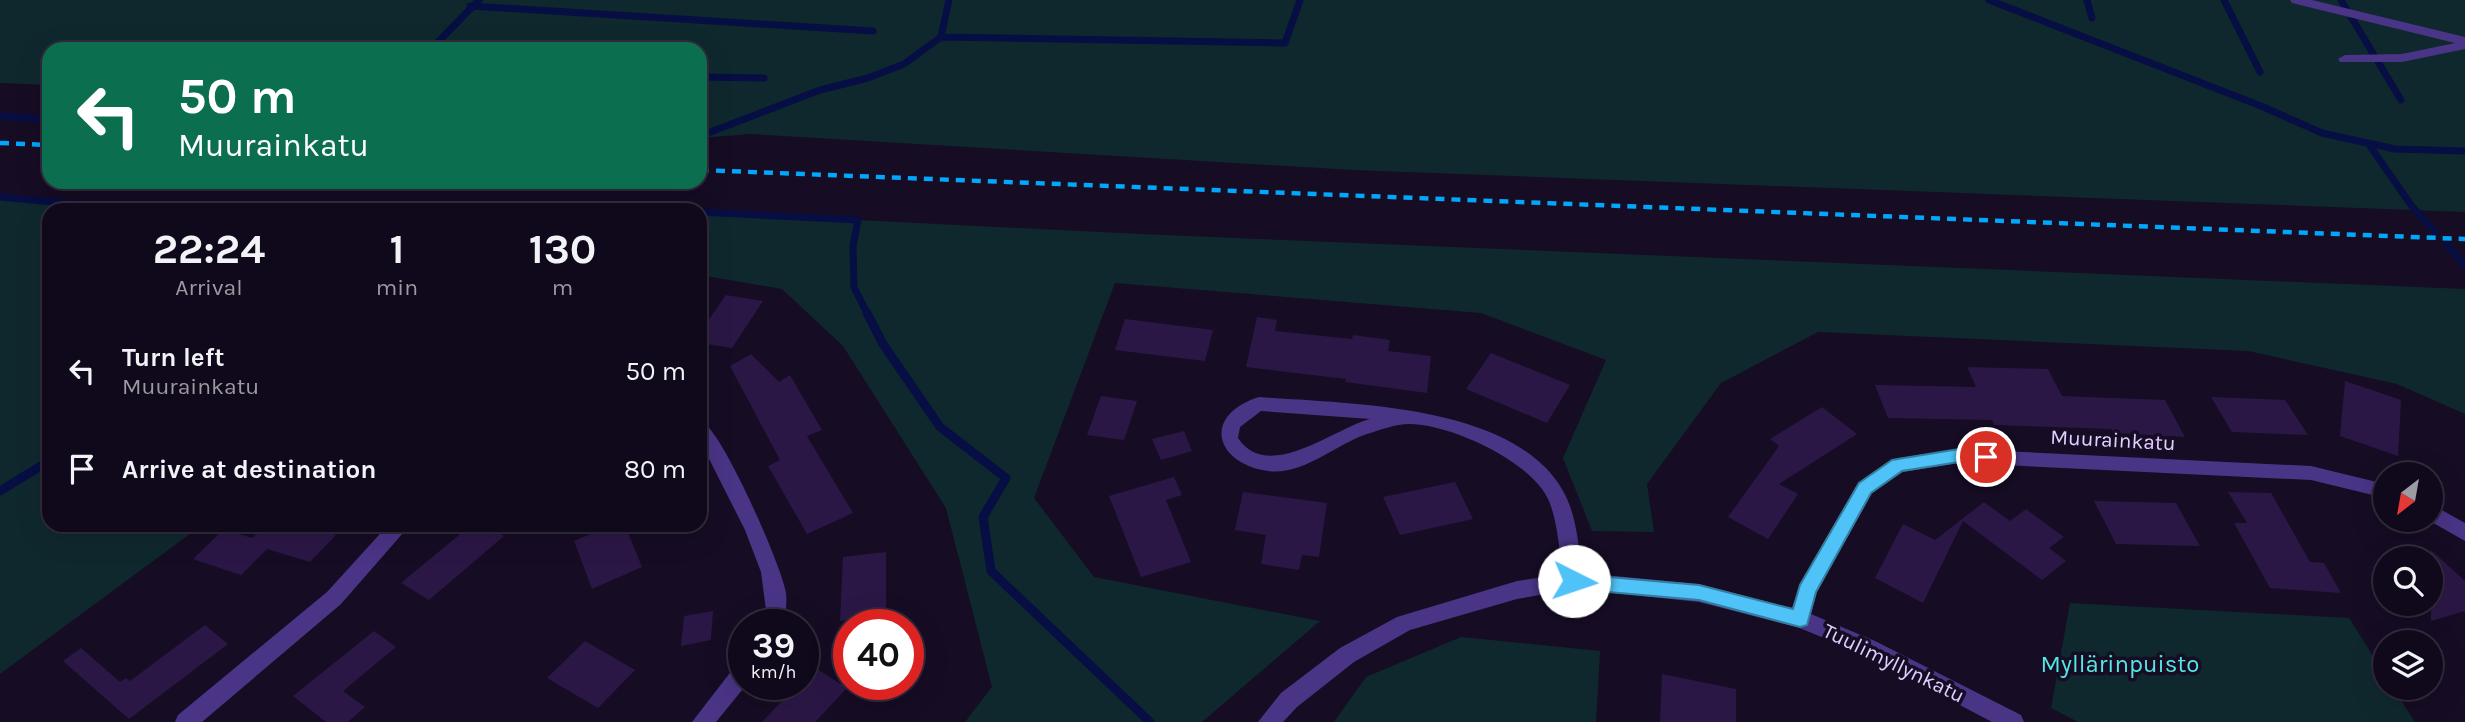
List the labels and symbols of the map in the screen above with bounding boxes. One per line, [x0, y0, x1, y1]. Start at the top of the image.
street label: Muurainkatu [2050, 425, 2176, 455]
pin [1956, 427, 2016, 487]
north arrow [2373, 462, 2443, 532]
position arrow [1537, 544, 1611, 618]
speed limit sign: 40 [833, 609, 924, 700]
street label: Tuulimyllynkatu [1819, 618, 1969, 708]
park label: Myllärinpuisto [2041, 650, 2199, 678]

